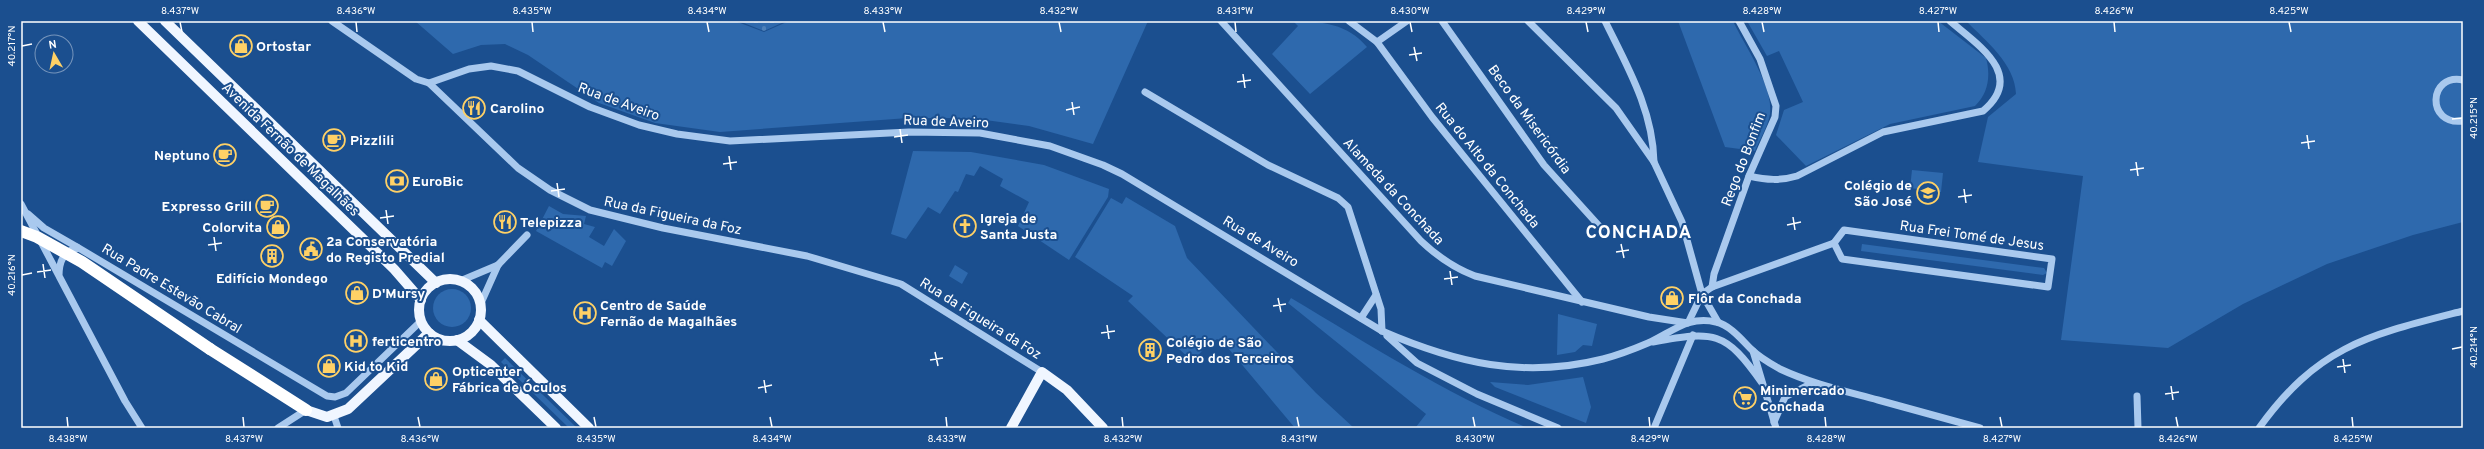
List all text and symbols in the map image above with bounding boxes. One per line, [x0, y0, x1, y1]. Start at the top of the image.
text: 8.437°W [161, 5, 199, 18]
text: 8.436°W [336, 5, 376, 18]
text: 8.435°W [512, 5, 552, 18]
text: 8.434°W [687, 5, 727, 18]
text: 8.433°W [863, 5, 903, 18]
text: 8.432°W [1040, 5, 1078, 18]
text: 8.431°W [1217, 5, 1253, 18]
text: 8.430°W [1390, 5, 1430, 18]
text: 8.429°W [1566, 5, 1606, 18]
text: 8.428°W [1742, 5, 1782, 18]
text: 8.427°W [1919, 5, 1957, 18]
text: 8.426°W [2094, 5, 2134, 18]
text: 8.425°W [2269, 5, 2309, 18]
text: 40.217°N [6, 25, 19, 67]
shop icon: Ortostar [228, 33, 254, 59]
north arrow [34, 34, 74, 74]
text: N [48, 38, 58, 53]
place label: Ortostar [256, 39, 311, 56]
street label: Beco da Misericórdia [1484, 62, 1574, 178]
street label: Avenida Fernão de Magalhães [218, 80, 362, 220]
street label: Rua de Aveiro [575, 80, 662, 125]
restaurant icon: Carolino [461, 95, 487, 121]
text: 40.215°N [2468, 97, 2481, 139]
street label: Rua do Alto da Conchada [1431, 100, 1543, 232]
place label: Carolino [490, 101, 545, 118]
street label: Rego do Bonfim [1719, 110, 1770, 209]
street label: Rua de Aveiro [903, 113, 989, 132]
cafe icon: Pizzlili [321, 127, 347, 153]
place label: Pizzlili [350, 133, 394, 150]
street label: Alameda da Conchada [1339, 135, 1447, 249]
cafe icon: Neptuno [212, 142, 238, 168]
place label: Neptuno [154, 148, 210, 165]
bank icon: EuroBic [384, 168, 410, 194]
place label: EuroBic [412, 174, 464, 191]
place label: Colégio de São José [1844, 178, 1912, 211]
school or university icon: Colégio de São José [1915, 180, 1941, 206]
cafe icon: Expresso Grill [254, 193, 280, 219]
street label: Rua da Figueira da Foz [602, 194, 743, 239]
place label: Expresso Grill [162, 199, 252, 216]
restaurant icon: Telepizza [492, 209, 518, 235]
place label: Igreja de Santa Justa [980, 211, 1057, 244]
church icon: Igreja de Santa Justa [952, 213, 978, 239]
street label: Rua de Aveiro [1219, 213, 1302, 272]
shop icon: Colorvita [265, 214, 291, 240]
place label: Telepizza [520, 215, 582, 232]
street label: Rua Frei Tomé de Jesus [1899, 218, 2045, 255]
place label: Colorvita [202, 220, 262, 237]
district label: CONCHADA [1586, 222, 1692, 245]
place label: 2a Conservatória do Registo Predial [326, 234, 445, 267]
public building icon: 2a Conservatória do Registo Predial [298, 236, 324, 262]
street label: Rua Padre Estevão Cabral [98, 241, 244, 338]
building icon: Edifício Mondego [259, 243, 285, 269]
text: 40.216°N [6, 254, 19, 296]
place label: Edifício Mondego [216, 271, 328, 288]
street label: Rua da Figueira da Foz [916, 275, 1044, 364]
shop icon: D'Mursy [344, 280, 370, 306]
shop icon: Flôr da Conchada [1659, 285, 1685, 311]
place label: D'Mursy [372, 286, 425, 303]
place label: Flôr da Conchada [1688, 291, 1801, 308]
place label: Centro de Saúde Fernão de Magalhães [600, 298, 737, 331]
hospital icon: Centro de Saúde Fernão de Magalhães [572, 300, 598, 326]
text: 40.214°N [2468, 326, 2481, 368]
hospital icon: ferticentro [343, 328, 369, 354]
place label: ferticentro [372, 334, 442, 351]
place label: Colégio de São Pedro dos Terceiros [1166, 335, 1294, 368]
building icon: Colégio de São Pedro dos Terceiros [1137, 337, 1163, 363]
shop icon: Kid to Kid [316, 353, 342, 379]
place label: Kid to Kid [344, 359, 408, 376]
place label: Opticenter Fábrica de Óculos [452, 364, 567, 397]
shop icon: Opticenter Fábrica de Óculos [423, 366, 449, 392]
place label: Minimercado Conchada [1760, 383, 1845, 416]
supermarket icon: Minimercado Conchada [1732, 385, 1758, 411]
text: 8.438°W [48, 433, 88, 446]
text: 8.437°W [225, 433, 263, 446]
text: 8.436°W [400, 433, 440, 446]
text: 8.435°W [576, 433, 616, 446]
text: 8.434°W [752, 433, 792, 446]
text: 8.433°W [927, 433, 967, 446]
text: 8.432°W [1104, 433, 1142, 446]
text: 8.431°W [1281, 433, 1317, 446]
text: 8.430°W [1455, 433, 1495, 446]
text: 8.429°W [1630, 433, 1670, 446]
text: 8.428°W [1806, 433, 1846, 446]
text: 8.427°W [1983, 433, 2021, 446]
text: 8.426°W [2158, 433, 2198, 446]
text: 8.425°W [2333, 433, 2373, 446]

